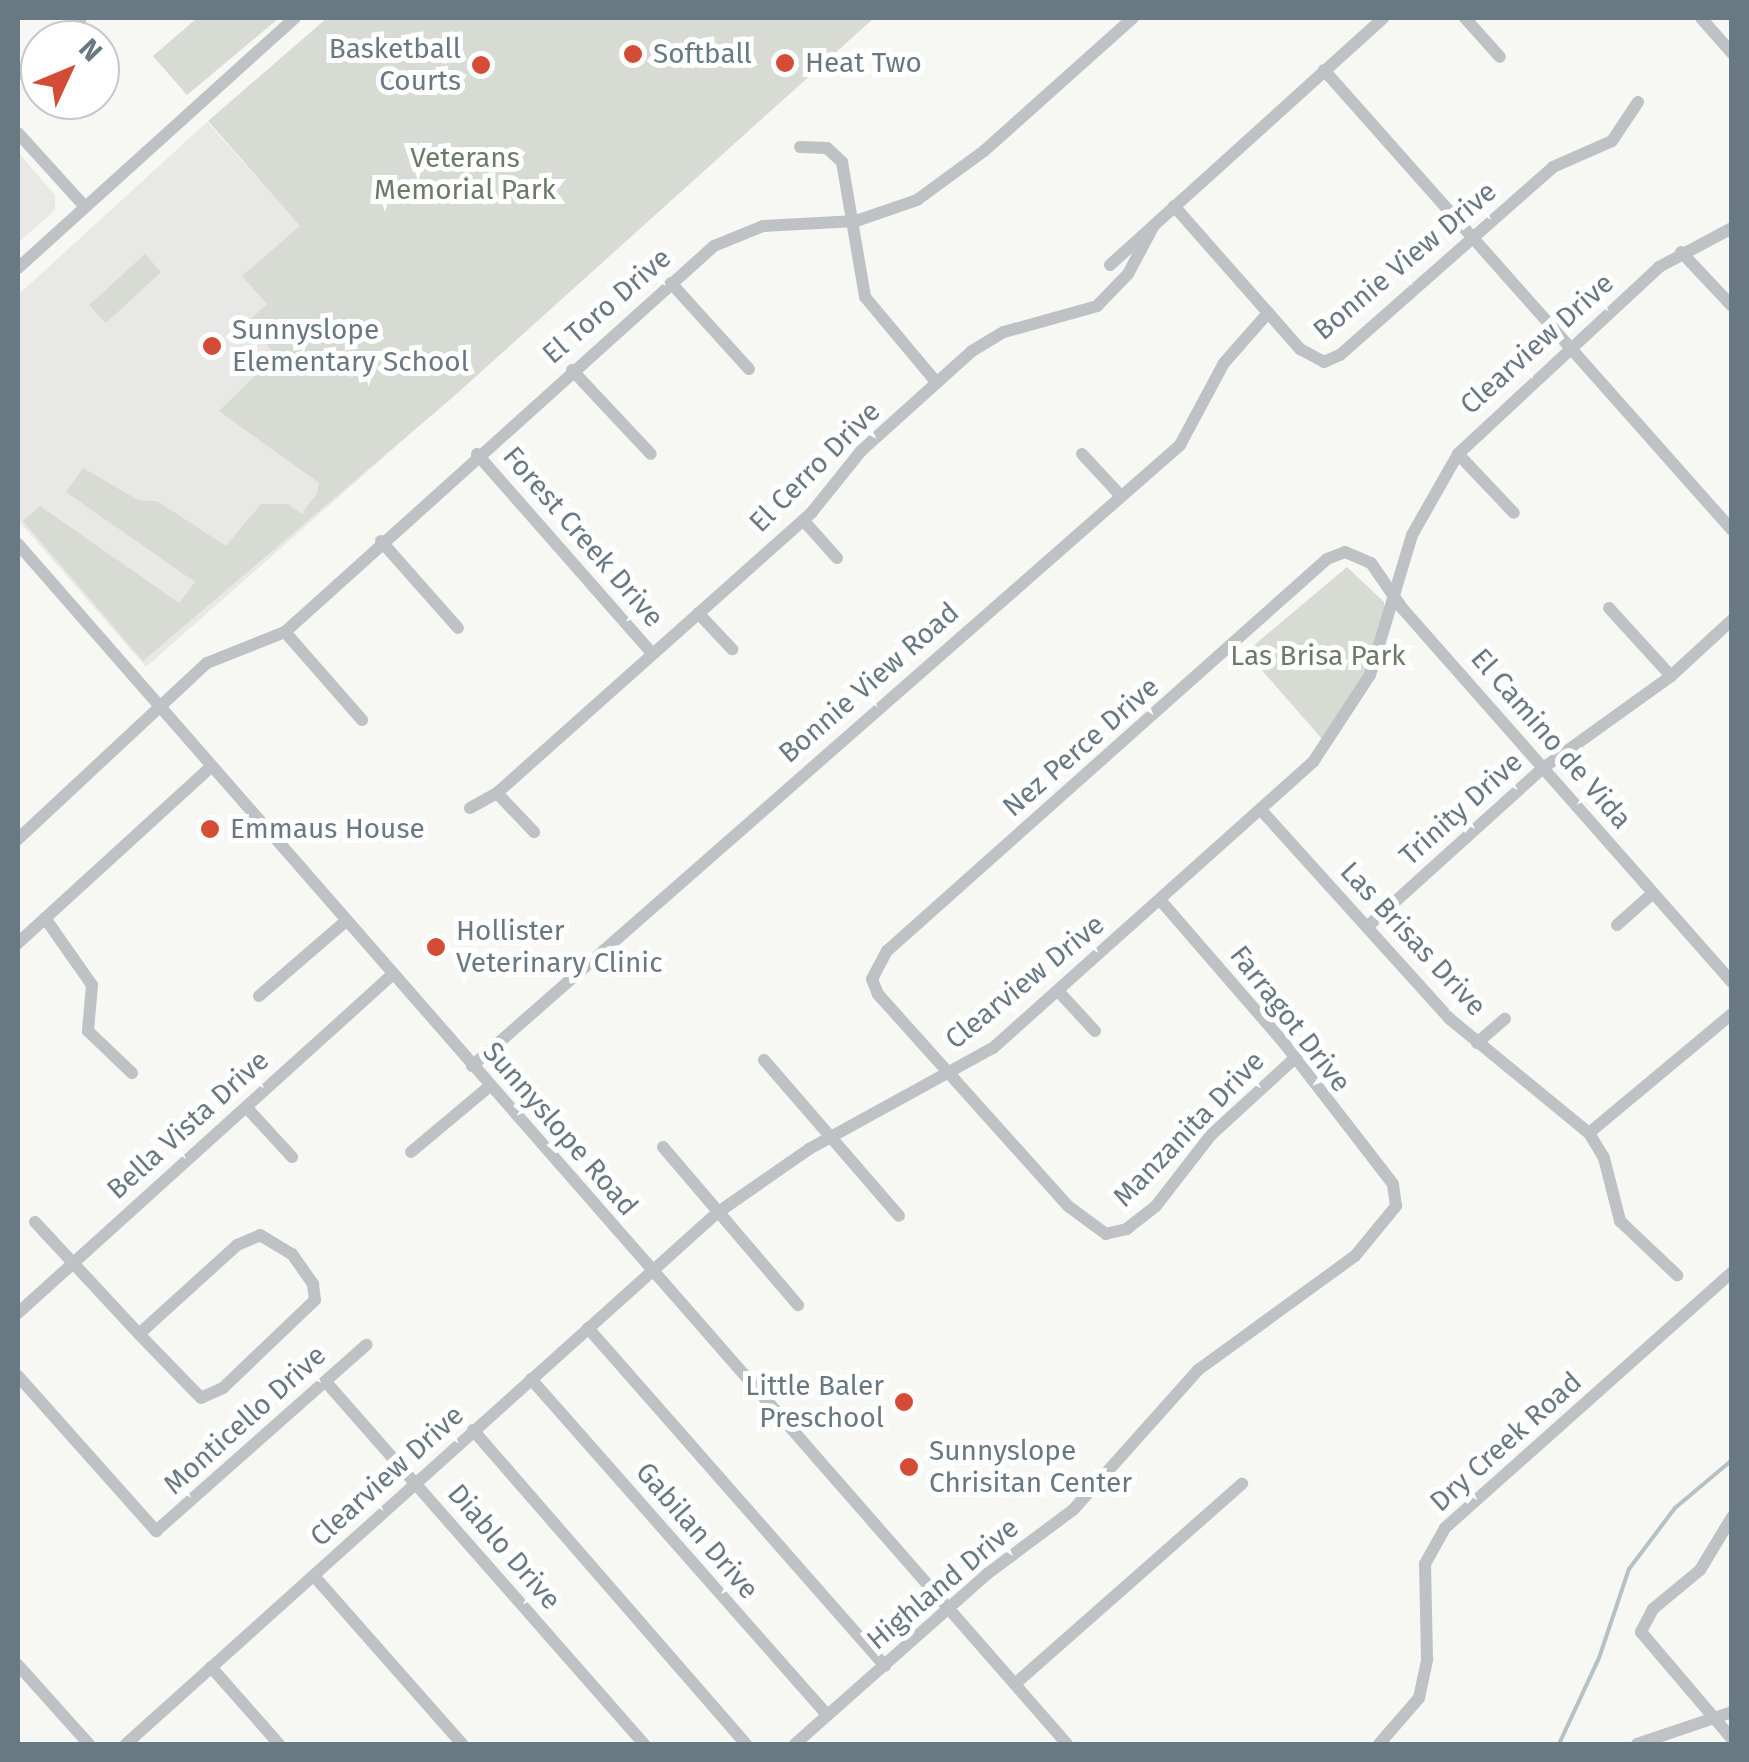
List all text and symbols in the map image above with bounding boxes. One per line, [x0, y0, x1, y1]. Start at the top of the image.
north arrow [20, 20, 120, 120]
text: N [72, 32, 109, 68]
place label: Basketball Courts [329, 32, 461, 98]
place label: Softball [653, 37, 752, 71]
marker: Softball [622, 43, 644, 65]
place label: Heat Two [805, 46, 922, 80]
marker: Heat Two [774, 52, 796, 74]
marker: Basketball Courts [470, 54, 492, 76]
park label: Veterans Memorial Park [374, 141, 556, 207]
street label: Bonnie View Drive [1307, 175, 1503, 347]
street label: El Toro Drive [536, 241, 678, 371]
street label: Clearview Drive [1453, 266, 1621, 422]
place label: Sunnyslope Elementary School [232, 313, 469, 379]
marker: Sunnyslope Elementary School [201, 335, 223, 357]
street label: El Cerro Drive [743, 395, 887, 539]
street label: Forest Creek Drive [495, 440, 671, 634]
street label: Bonnie View Road [772, 596, 966, 770]
park label: Las Brisa Park [1230, 639, 1406, 673]
street label: El Camino de Vida [1464, 642, 1638, 836]
street label: Nez Perce Drive [996, 670, 1166, 824]
street label: Trinity Drive [1393, 745, 1529, 873]
place label: Emmaus House [230, 812, 425, 846]
marker: Emmaus House [199, 818, 221, 840]
street label: Las Brisas Drive [1333, 855, 1493, 1023]
street label: Clearview Drive [939, 908, 1111, 1056]
place label: Hollister Veterinary Clinic [456, 914, 663, 980]
marker: Hollister Veterinary Clinic [425, 936, 447, 958]
street label: Farragot Drive [1222, 939, 1358, 1099]
street label: Sunnyslope Road [475, 1035, 645, 1223]
street label: Bella Vista Drive [100, 1044, 276, 1206]
street label: Manzanita Drive [1106, 1044, 1272, 1214]
street label: Monticello Drive [157, 1338, 333, 1502]
street label: Dry Creek Road [1423, 1365, 1589, 1519]
place label: Little Baler Preschool [745, 1369, 884, 1435]
marker: Little Baler Preschool [893, 1391, 915, 1413]
street label: Clearview Drive [303, 1398, 471, 1554]
place label: Sunnyslope Chrisitan Center [929, 1434, 1132, 1500]
street label: Gabilan Drive [628, 1456, 766, 1606]
marker: Sunnyslope Chrisitan Center [898, 1456, 920, 1478]
street label: Diablo Drive [440, 1477, 568, 1617]
street label: Highland Drive [860, 1511, 1026, 1657]

